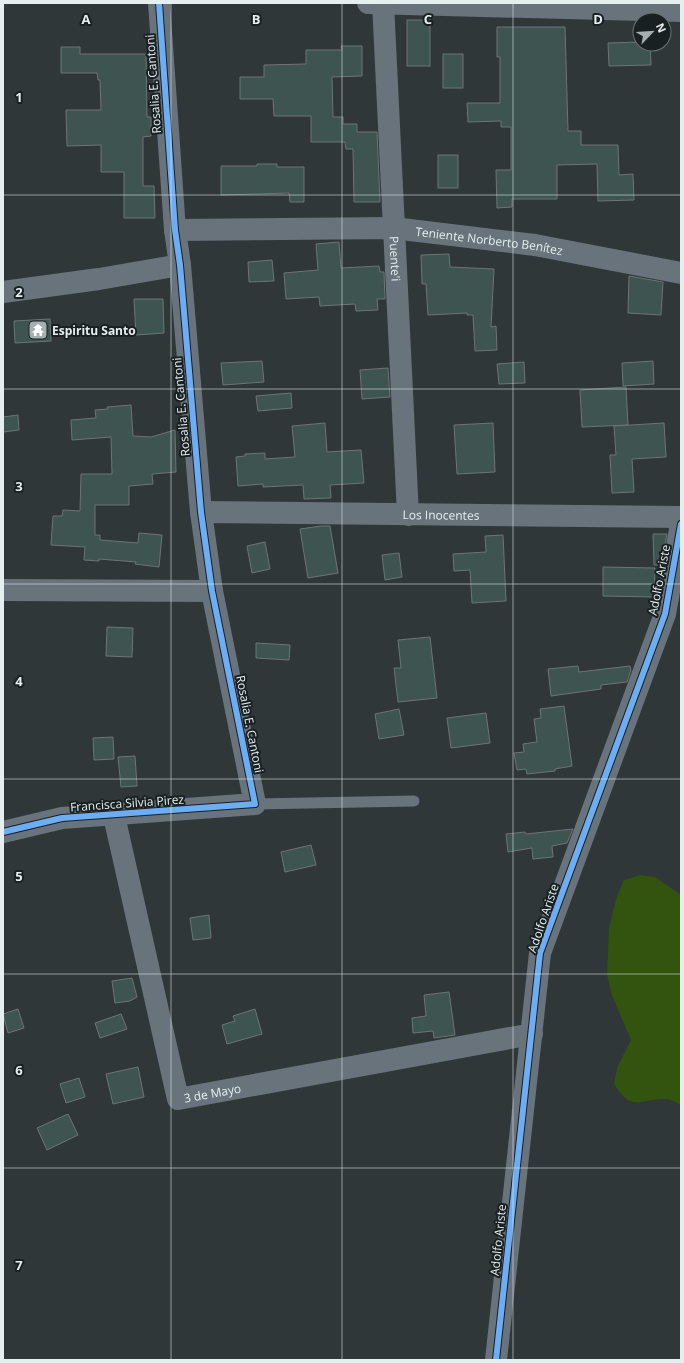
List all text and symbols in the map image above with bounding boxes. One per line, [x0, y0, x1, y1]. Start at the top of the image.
text: A [82, 10, 91, 28]
text: B [252, 10, 261, 28]
text: C [424, 10, 432, 28]
text: D [593, 10, 603, 28]
north arrow [632, 12, 672, 52]
text: N [653, 20, 670, 35]
street label: Rosalia E. Cantoni [141, 34, 165, 134]
text: 1 [15, 88, 23, 106]
street label: Teniente Norberto Benítez [415, 222, 565, 259]
street label: Puente'i [386, 236, 405, 282]
text: 2 [15, 283, 23, 301]
temple icon: Espiritu Santo [27, 319, 49, 341]
place label: Espiritu Santo [52, 322, 136, 339]
street label: Rosalia E. Cantoni [168, 357, 194, 457]
text: 3 [15, 477, 23, 495]
street label: Los Inocentes [402, 506, 480, 523]
street label: Adolfo Ariste [644, 543, 674, 617]
text: 4 [15, 672, 23, 690]
street label: Rosalia E. Cantoni [232, 674, 268, 774]
street label: Francisca Silvia Pirez [69, 791, 185, 815]
text: 5 [15, 867, 23, 885]
street label: Adolfo Ariste [523, 881, 563, 955]
text: 6 [15, 1061, 23, 1079]
street label: 3 de Mayo [182, 1079, 242, 1106]
street label: Adolfo Ariste [486, 1203, 510, 1277]
text: 7 [15, 1256, 23, 1274]

